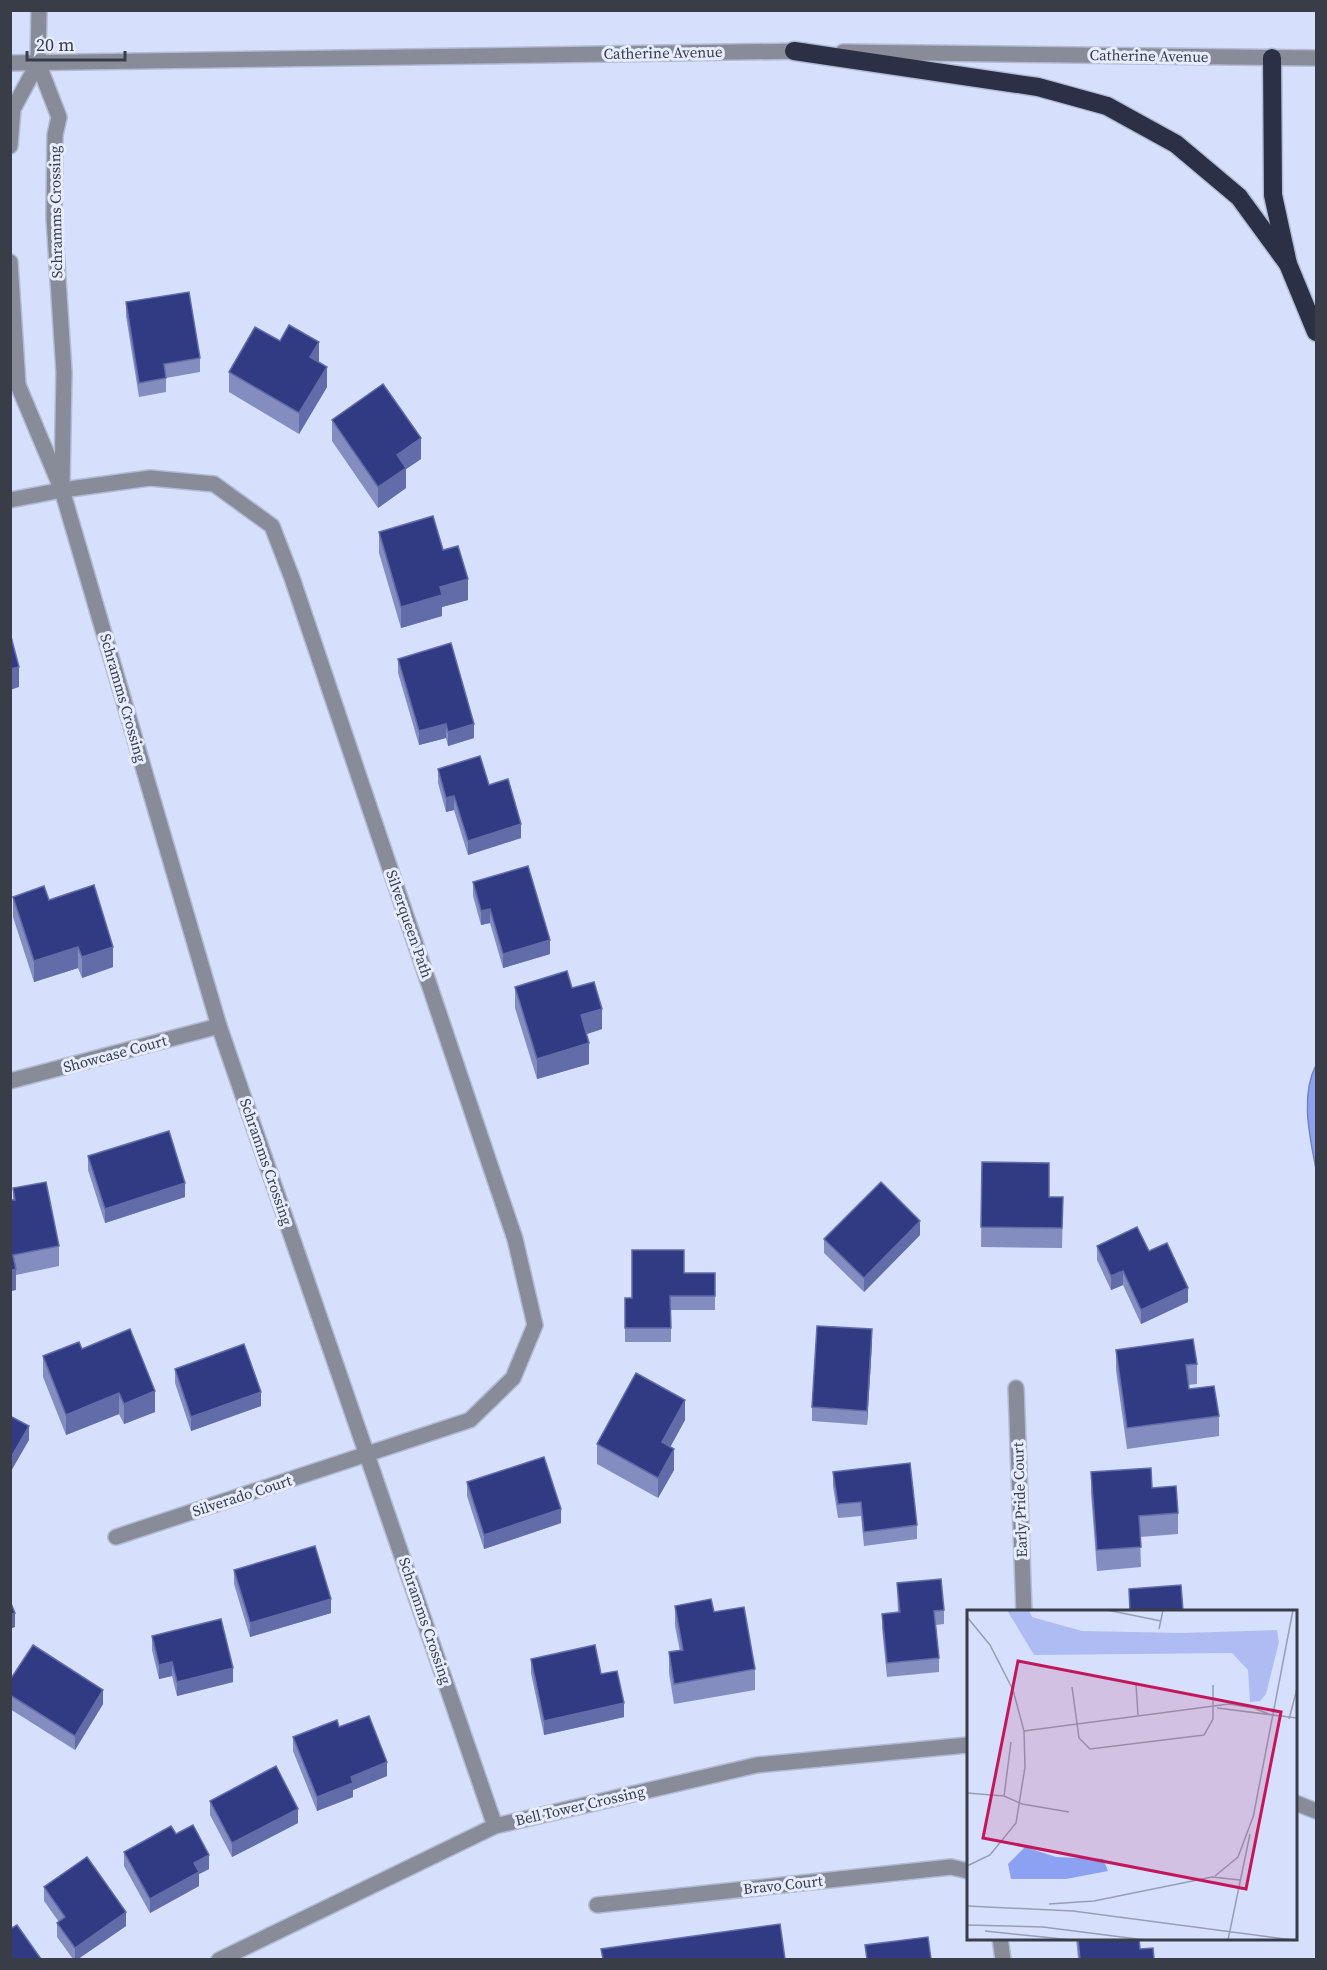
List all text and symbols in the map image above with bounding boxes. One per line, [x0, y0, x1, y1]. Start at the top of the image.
scale bar [27, 24, 124, 62]
text: 20 m [36, 32, 74, 57]
street label: Catherine Avenue [603, 41, 723, 64]
street label: Catherine Avenue [1089, 44, 1209, 67]
street label: Schramms Crossing [44, 145, 67, 279]
street label: Schramms Crossing [95, 631, 152, 765]
street label: Silverqueen Path [381, 867, 438, 981]
street label: Showcase Court [61, 1030, 169, 1077]
street label: Schramms Crossing [235, 1096, 298, 1228]
street label: Early Pride Court [1007, 1442, 1032, 1558]
street label: Silverado Court [190, 1470, 294, 1521]
street label: Schramms Crossing [394, 1555, 457, 1687]
inset map [967, 1610, 1297, 1940]
street label: Bell Tower Crossing [513, 1780, 647, 1831]
street label: Bravo Court [742, 1870, 824, 1899]

